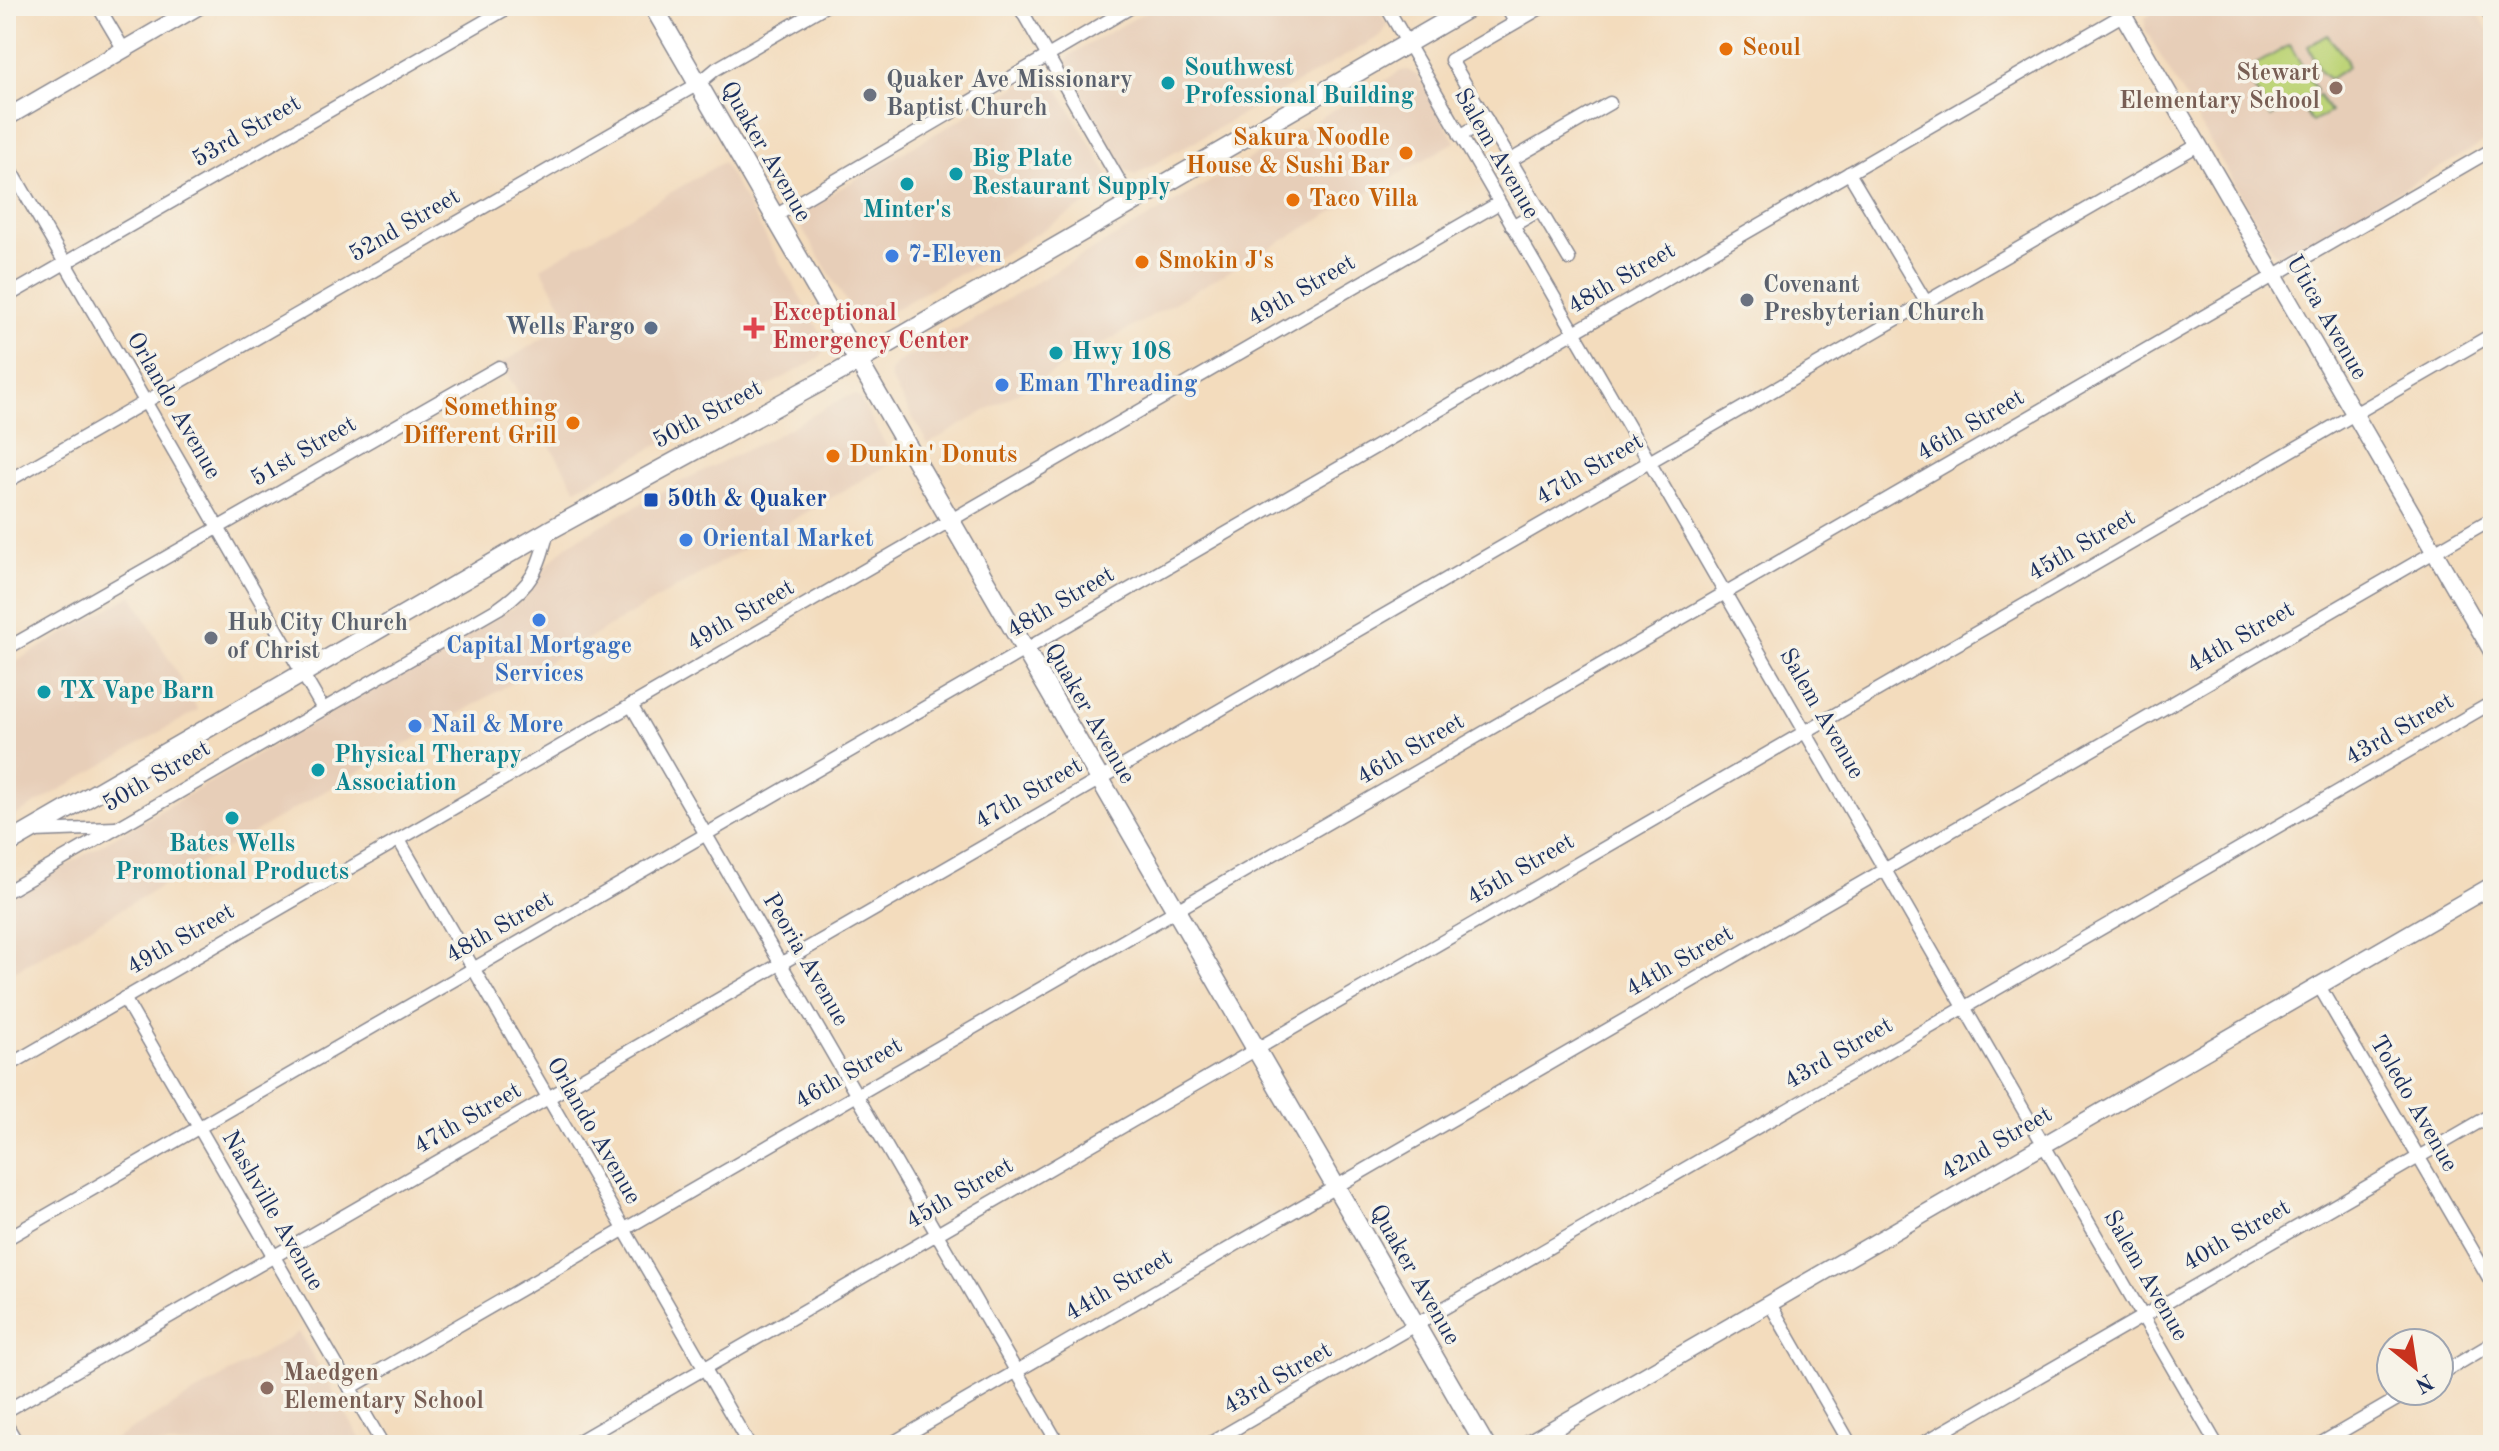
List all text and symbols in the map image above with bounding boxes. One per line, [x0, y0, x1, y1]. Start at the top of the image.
place label: Seoul [1742, 37, 1801, 61]
marker: Seoul [1717, 40, 1735, 58]
place label: Southwest Professional Building [1184, 57, 1415, 109]
place label: Stewart Elementary School [2119, 62, 2320, 114]
place label: Quaker Ave Missionary Baptist Church [886, 69, 1133, 121]
marker: Southwest Professional Building [1159, 74, 1177, 92]
street label: Quaker Avenue [715, 78, 815, 226]
marker: Stewart Elementary School [2327, 79, 2345, 97]
street label: Salem Avenue [1449, 85, 1543, 223]
marker: Quaker Ave Missionary Baptist Church [861, 86, 879, 104]
street label: 53rd Street [189, 91, 305, 173]
place label: Sakura Noodle House & Sushi Bar [1186, 127, 1390, 179]
marker: Sakura Noodle House & Sushi Bar [1397, 144, 1415, 162]
place label: Big Plate Restaurant Supply [972, 148, 1171, 200]
marker: Big Plate Restaurant Supply [947, 165, 965, 183]
marker: Minter's [898, 175, 916, 193]
street label: 52nd Street [345, 185, 465, 267]
place label: Taco Villa [1309, 188, 1418, 212]
marker: Taco Villa [1284, 191, 1302, 209]
place label: Minter's [863, 199, 951, 223]
street label: 48th Street [1564, 239, 1680, 319]
place label: 7-Eleven [908, 244, 1002, 268]
marker: 7-Eleven [883, 247, 901, 265]
place label: Smokin J's [1158, 250, 1274, 274]
street label: 49th Street [1244, 251, 1360, 331]
street label: Utica Avenue [2281, 252, 2371, 384]
marker: Smokin J's [1133, 253, 1151, 271]
place label: Covenant Presbyterian Church [1763, 274, 1985, 326]
marker: Covenant Presbyterian Church [1738, 291, 1756, 309]
place label: Exceptional Emergency Center [772, 302, 969, 354]
place label: Wells Fargo [505, 316, 635, 340]
marker: Exceptional Emergency Center [743, 317, 765, 339]
marker: Wells Fargo [642, 319, 660, 337]
street label: Orlando Avenue [121, 328, 225, 484]
place label: Hwy 108 [1072, 341, 1171, 365]
marker: Hwy 108 [1047, 344, 1065, 362]
place label: Eman Threading [1018, 373, 1198, 397]
street label: 50th Street [650, 376, 766, 454]
marker: Eman Threading [993, 376, 1011, 394]
street label: 46th Street [1913, 386, 2029, 466]
place label: Something Different Grill [403, 397, 558, 449]
street label: 51st Street [247, 412, 361, 492]
marker: Something Different Grill [564, 414, 582, 432]
street label: 47th Street [1532, 430, 1648, 510]
place label: Dunkin' Donuts [849, 444, 1017, 468]
marker: Dunkin' Donuts [824, 447, 842, 465]
place label: 50th & Quaker [667, 487, 827, 512]
marker: 50th & Quaker [642, 491, 660, 509]
street label: 45th Street [2024, 506, 2140, 586]
place label: Oriental Market [702, 528, 874, 552]
marker: Oriental Market [677, 531, 695, 549]
street label: 48th Street [1003, 563, 1119, 643]
street label: 49th Street [683, 576, 799, 656]
street label: 44th Street [2183, 598, 2299, 678]
marker: Capital Mortgage Services [530, 611, 548, 629]
place label: Hub City Church of Christ [227, 612, 408, 664]
marker: Hub City Church of Christ [202, 629, 220, 647]
place label: Capital Mortgage Services [446, 635, 632, 687]
street label: Quaker Avenue [1039, 640, 1139, 788]
street label: Salem Avenue [1774, 645, 1868, 783]
place label: TX Vape Barn [60, 680, 214, 704]
marker: TX Vape Barn [35, 683, 53, 701]
street label: 43rd Street [2342, 689, 2458, 771]
street label: 46th Street [1353, 710, 1469, 790]
place label: Nail & More [431, 714, 564, 738]
marker: Nail & More [406, 717, 424, 735]
street label: 50th Street [99, 737, 215, 817]
place label: Physical Therapy Association [334, 744, 522, 796]
street label: 47th Street [971, 754, 1087, 834]
marker: Physical Therapy Association [309, 761, 327, 779]
marker: Bates Wells Promotional Products [223, 809, 241, 827]
street label: 45th Street [1463, 830, 1579, 910]
place label: Bates Wells Promotional Products [115, 833, 349, 885]
street label: 48th Street [442, 888, 558, 968]
street label: Peoria Avenue [757, 889, 853, 1031]
street label: 49th Street [123, 900, 239, 980]
street label: 44th Street [1622, 922, 1738, 1002]
street label: 43rd Street [1781, 1013, 1897, 1095]
street label: Toledo Avenue [2365, 1032, 2461, 1176]
street label: 46th Street [791, 1034, 907, 1114]
street label: Orlando Avenue [541, 1053, 645, 1209]
street label: 47th Street [410, 1079, 526, 1159]
street label: 42nd Street [1937, 1103, 2057, 1185]
street label: Nashville Avenue [217, 1127, 327, 1295]
street label: 45th Street [902, 1154, 1018, 1234]
street label: 40th Street [2179, 1196, 2295, 1276]
street label: Quaker Avenue [1364, 1201, 1464, 1349]
street label: Salem Avenue [2098, 1207, 2192, 1345]
street label: 44th Street [1061, 1246, 1177, 1326]
north arrow [2375, 1327, 2455, 1407]
street label: 43rd Street [1220, 1338, 1336, 1420]
place label: Maedgen Elementary School [283, 1362, 484, 1414]
text: N [2411, 1369, 2437, 1396]
marker: Maedgen Elementary School [258, 1379, 276, 1397]

